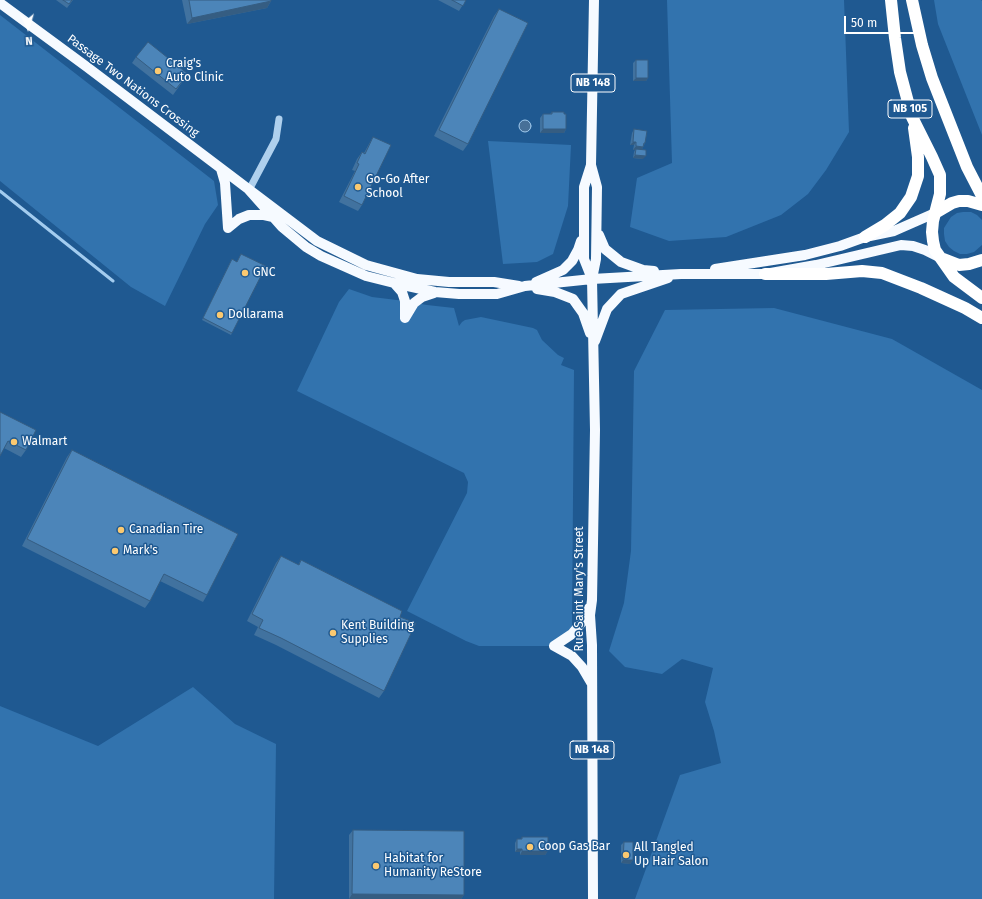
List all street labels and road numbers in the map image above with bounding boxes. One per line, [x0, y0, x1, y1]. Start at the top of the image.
street label: Passage Two Nations Crossing [64, 32, 202, 140]
road number: NB 148 [571, 74, 615, 92]
road number: NB 105 [888, 100, 932, 118]
street label: Rue Saint Mary's Street [573, 526, 587, 652]
road number: NB 148 [570, 741, 614, 759]

